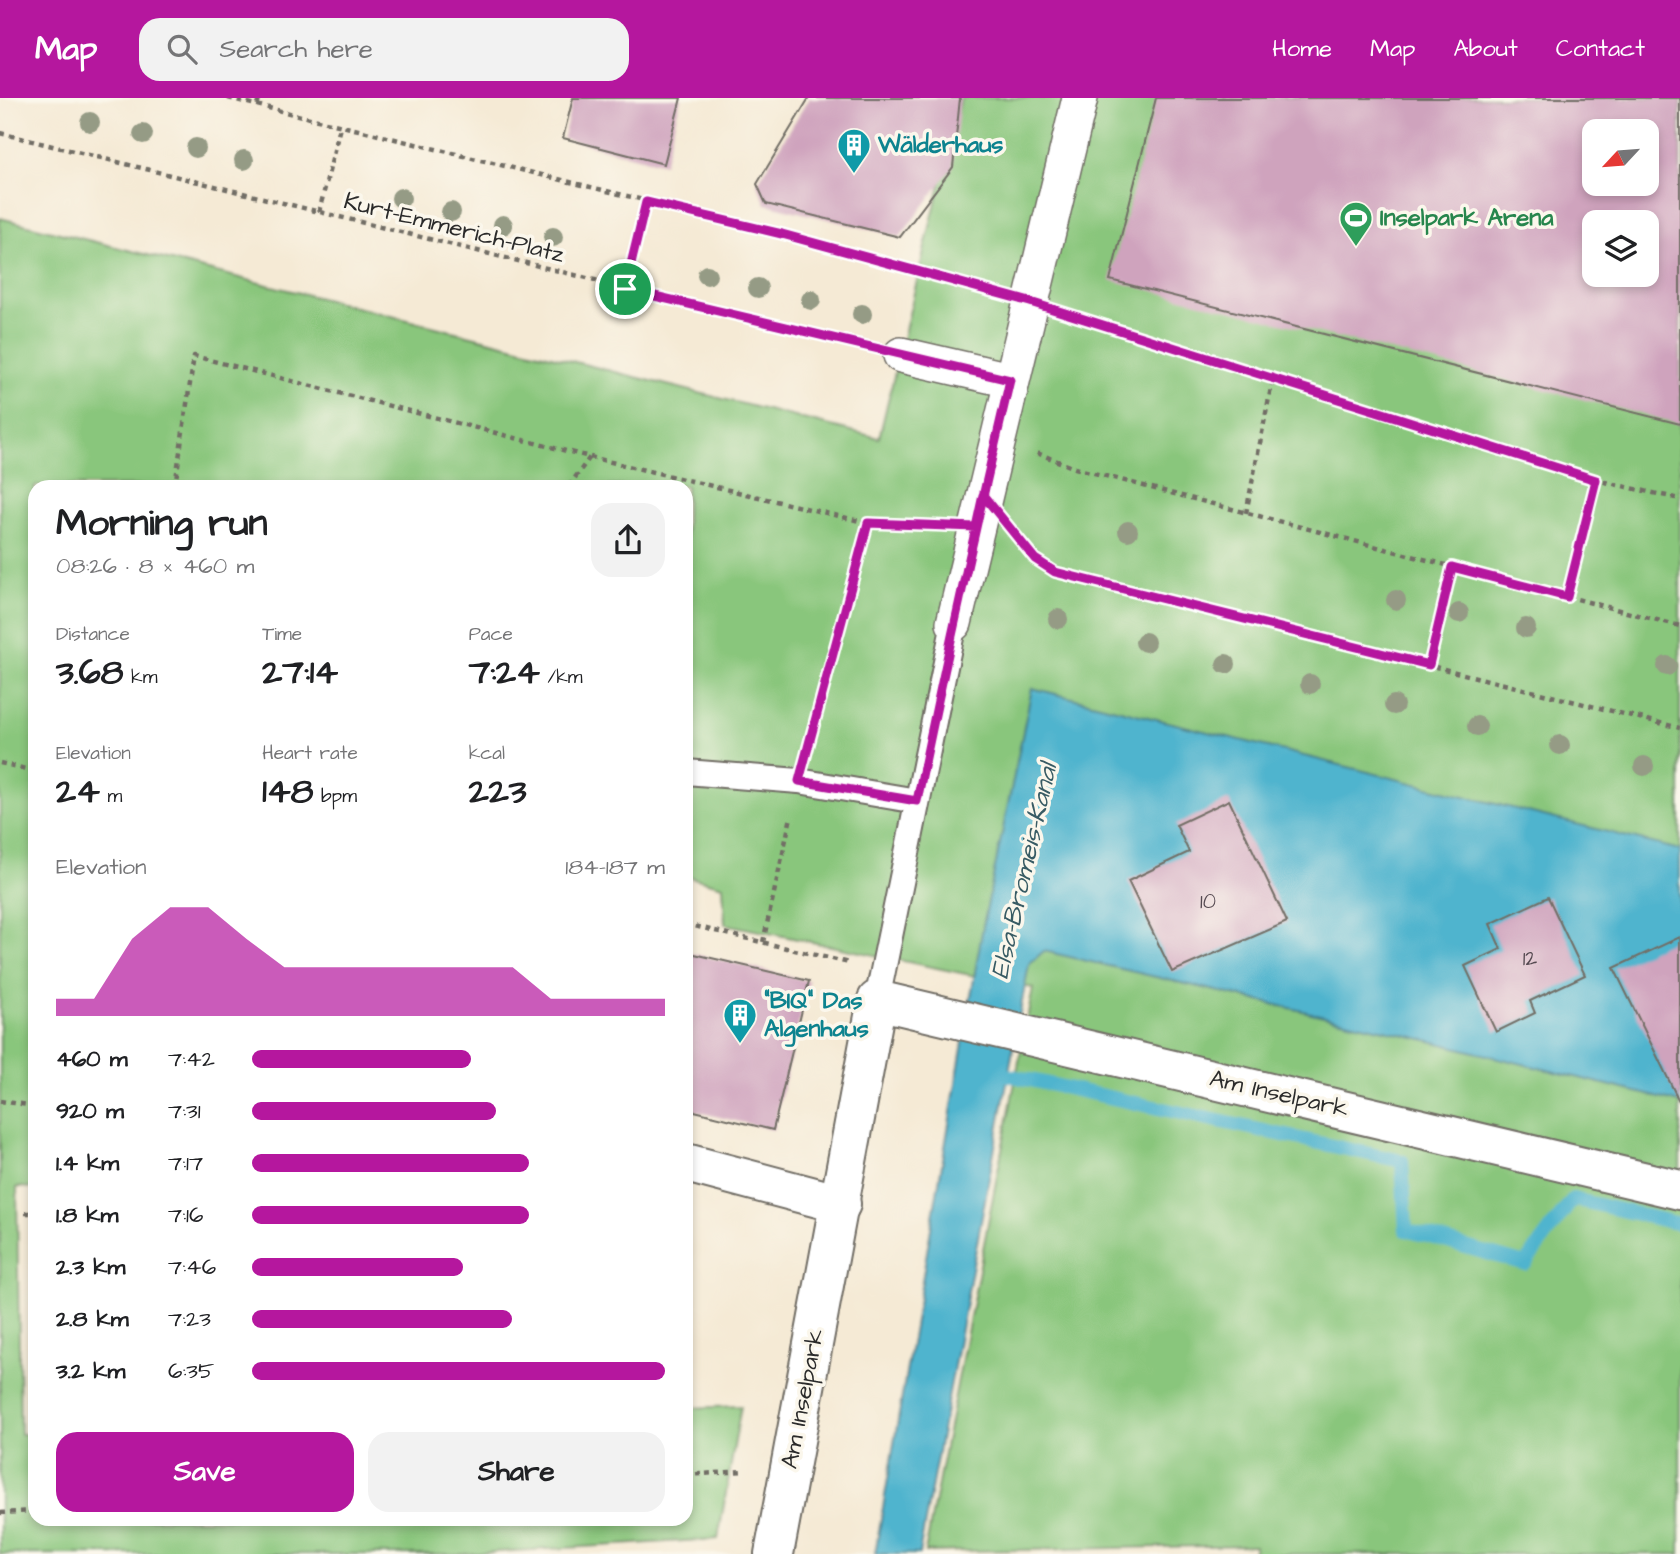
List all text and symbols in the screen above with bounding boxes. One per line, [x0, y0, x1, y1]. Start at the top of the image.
search box [139, 18, 629, 81]
text: Map [35, 26, 97, 72]
icon: search [163, 30, 201, 68]
text: Search here [219, 31, 373, 67]
text: Home [1272, 32, 1332, 66]
text: Map [1370, 32, 1415, 66]
text: About [1453, 32, 1518, 66]
text: Contact [1556, 32, 1645, 66]
north arrow [1582, 119, 1659, 196]
map controls [1582, 119, 1659, 287]
building icon: Wälderhaus [835, 126, 873, 175]
place label: Wälderhaus [877, 128, 1003, 162]
street label: Kurt-Emmerich-Platz [340, 184, 568, 272]
sports icon: Inselpark Arena [1337, 199, 1375, 248]
place label: Inselpark Arena [1380, 201, 1554, 235]
button: layers [1582, 210, 1659, 287]
pin [595, 259, 655, 319]
icon: arrive [606, 270, 644, 308]
text: Morning run [56, 498, 268, 550]
button: share [591, 503, 665, 577]
text: 08:26 · 8 × 460 m [56, 550, 254, 582]
text: Distance [56, 621, 130, 648]
text: Time [262, 621, 302, 648]
text: Pace [469, 621, 513, 648]
text: 3.68 [56, 648, 123, 697]
text: 27:14 [262, 648, 338, 697]
text: 7:24 [469, 648, 540, 697]
text: km [123, 664, 157, 691]
text: /km [540, 664, 583, 691]
text: Elevation [56, 740, 131, 767]
text: Heart rate [262, 740, 358, 767]
text: kcal [469, 740, 505, 767]
water label: Elsa-Bromeis-Kanal [982, 757, 1067, 982]
text: 24 [56, 767, 100, 816]
text: 148 [262, 767, 313, 816]
text: 223 [469, 767, 527, 816]
text: m [100, 783, 122, 810]
text: bpm [313, 783, 357, 810]
text: Elevation [56, 851, 147, 883]
text: 184–187 m [565, 851, 665, 883]
house number: 10 [1200, 887, 1216, 916]
house number: 12 [1523, 944, 1537, 973]
place label: "BIQ" Das Algenhaus [764, 984, 869, 1047]
building icon: "BIQ" Das Algenhaus [721, 996, 759, 1045]
text: 460 m [56, 1043, 128, 1075]
text: 7:42 [168, 1043, 215, 1075]
street label: Am Inselpark [1206, 1062, 1352, 1127]
text: 920 m [56, 1095, 124, 1127]
text: 7:31 [168, 1095, 201, 1127]
text: 1.4 km [56, 1147, 119, 1179]
text: 7:17 [168, 1147, 203, 1179]
text: 1.8 km [56, 1199, 118, 1231]
text: 7:16 [168, 1199, 203, 1231]
text: 2.3 km [56, 1251, 125, 1283]
text: 7:46 [168, 1251, 216, 1283]
text: 2.8 km [56, 1303, 129, 1335]
text: 7:23 [168, 1303, 211, 1335]
street label: Am Inselpark [773, 1326, 833, 1472]
text: 3.2 km [56, 1355, 125, 1387]
text: 6:35 [168, 1355, 214, 1387]
button: Save [56, 1432, 354, 1512]
button: Share [368, 1432, 665, 1512]

